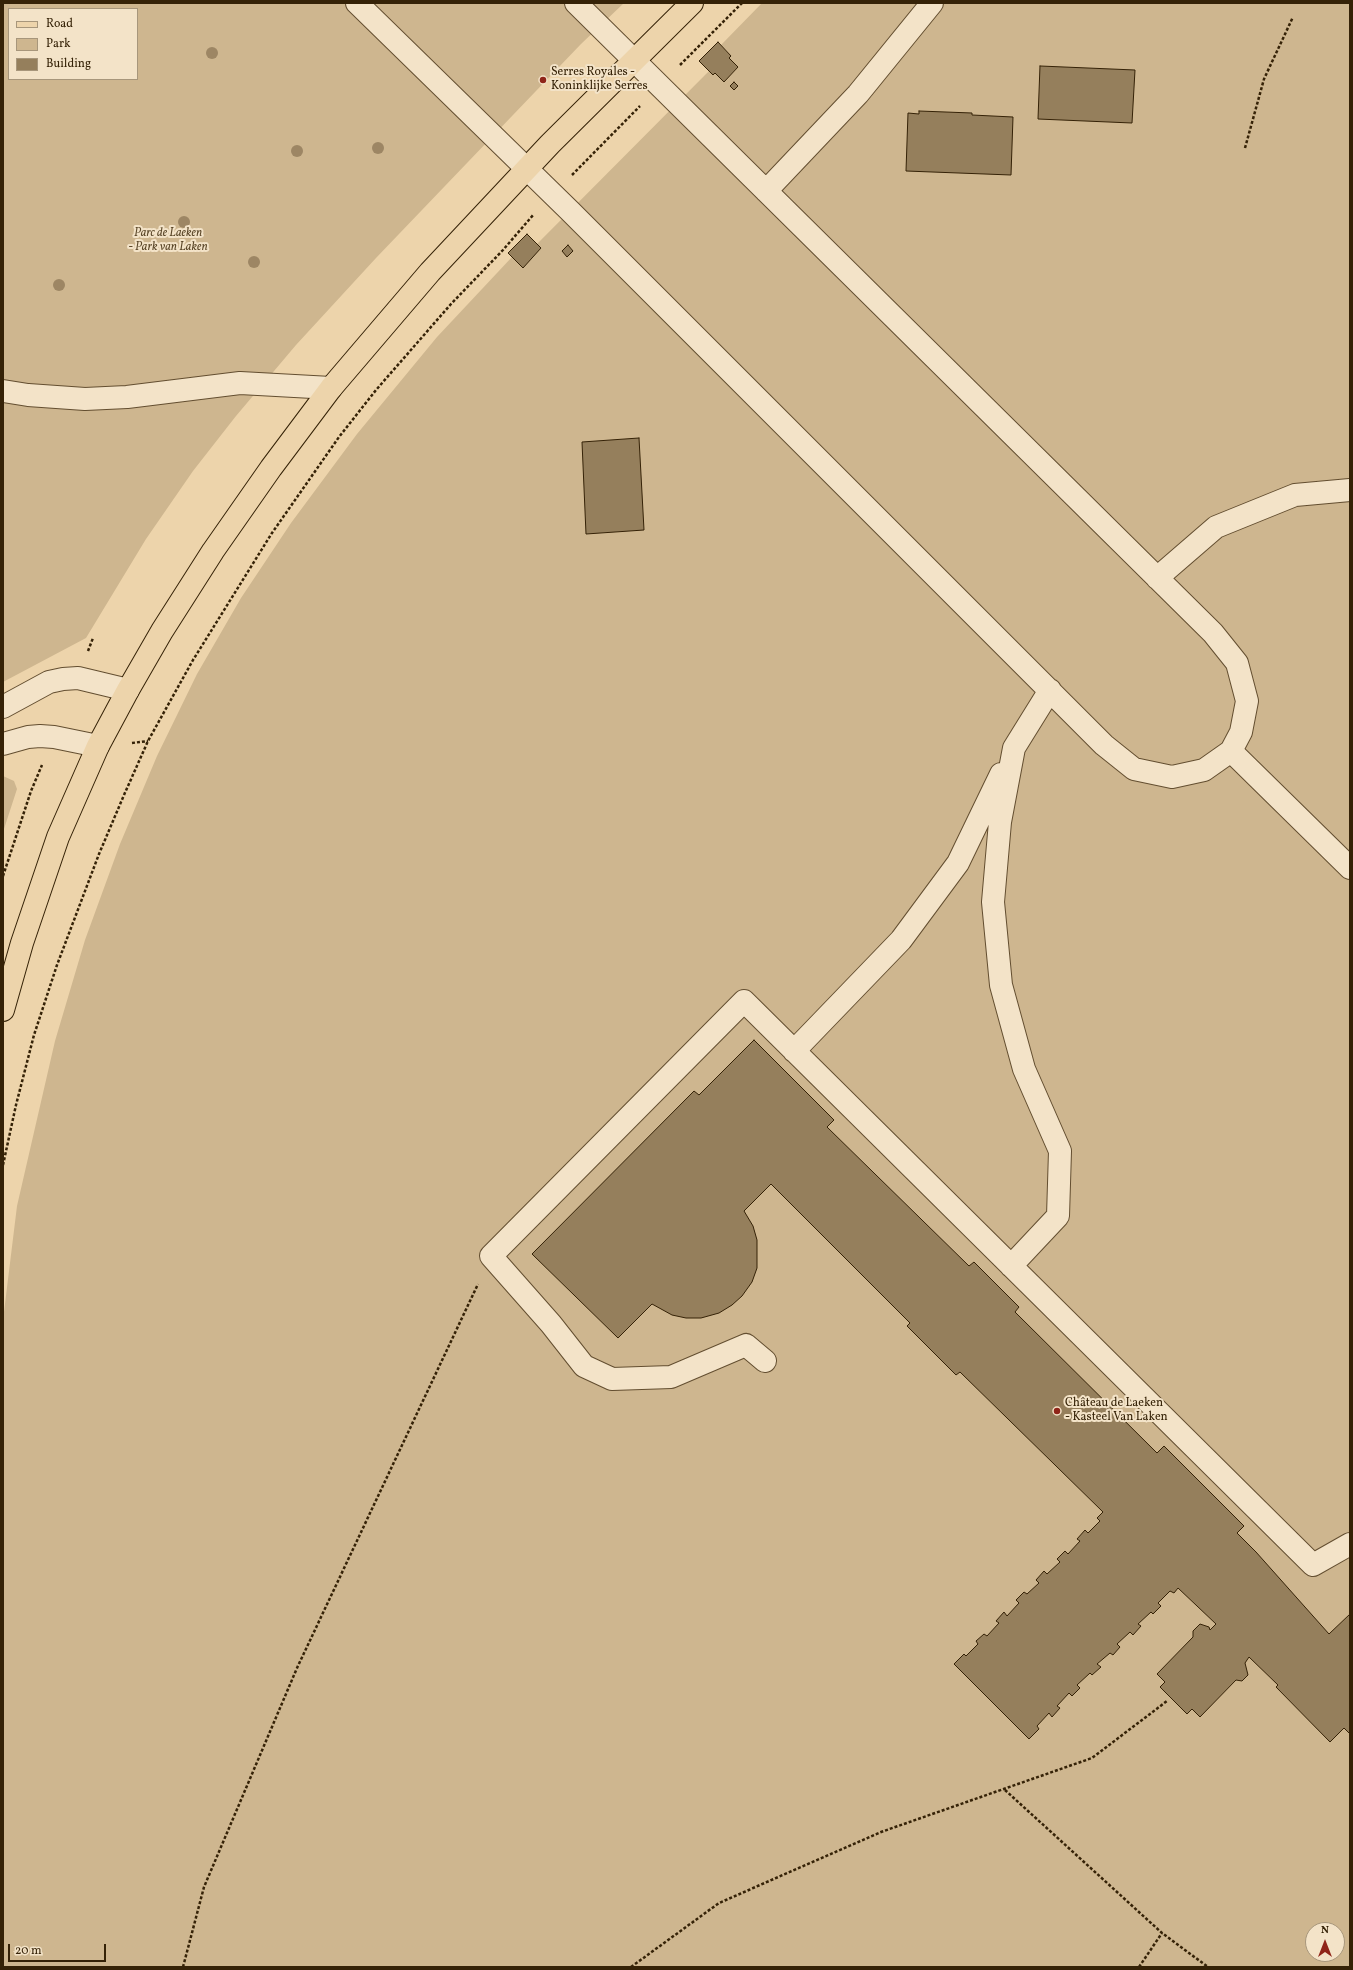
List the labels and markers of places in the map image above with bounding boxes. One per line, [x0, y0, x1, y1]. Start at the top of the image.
place label: Serres Royales - Koninklijke Serres [551, 66, 648, 94]
marker: Serres Royales - Koninklijke Serres [538, 75, 548, 85]
place label: Château de Laeken - Kasteel Van Laken [1065, 1397, 1168, 1425]
marker: Château de Laeken - Kasteel Van Laken [1052, 1406, 1062, 1416]

